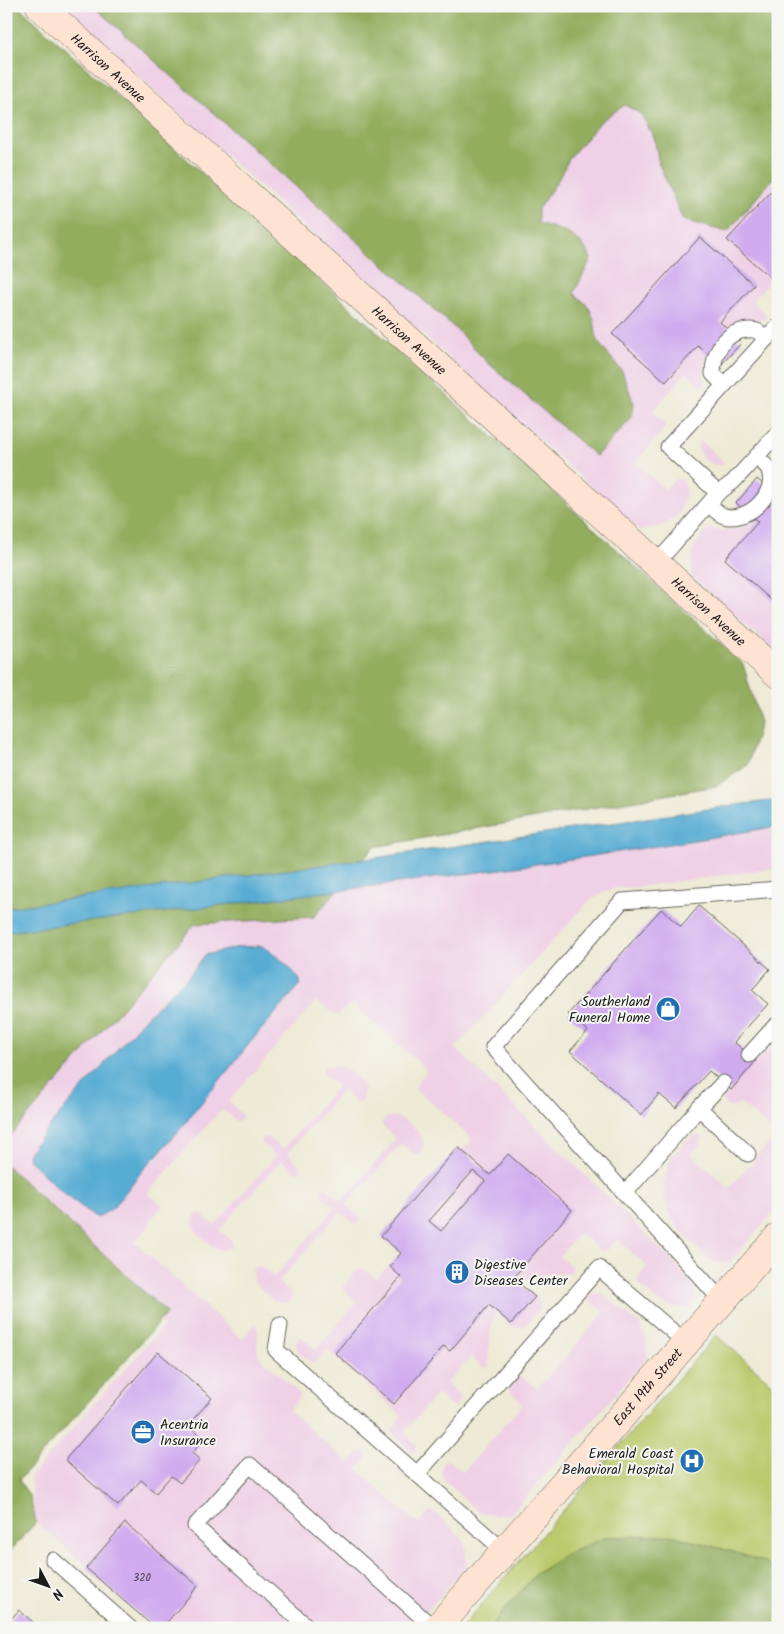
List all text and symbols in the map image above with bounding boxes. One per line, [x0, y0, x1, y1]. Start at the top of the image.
street label: Harrison Avenue [65, 28, 151, 109]
street label: Harrison Avenue [366, 301, 452, 382]
street label: Harrison Avenue [665, 572, 751, 653]
place label: Southerland Funeral Home [569, 991, 651, 1029]
shop icon: Southerland Funeral Home [655, 996, 681, 1022]
place label: Digestive Diseases Center [474, 1254, 569, 1292]
building icon: Digestive Diseases Center [444, 1259, 470, 1285]
street label: East 19th Street [608, 1343, 689, 1431]
place label: Acentria Insurance [160, 1414, 216, 1452]
office icon: Acentria Insurance [130, 1419, 156, 1445]
place label: Emerald Coast Behavioral Hospital [562, 1443, 675, 1481]
hospital icon: Emerald Coast Behavioral Hospital [679, 1448, 705, 1474]
north arrow [22, 1562, 72, 1612]
house number: 320 [133, 1569, 152, 1587]
text: N [46, 1583, 68, 1605]

